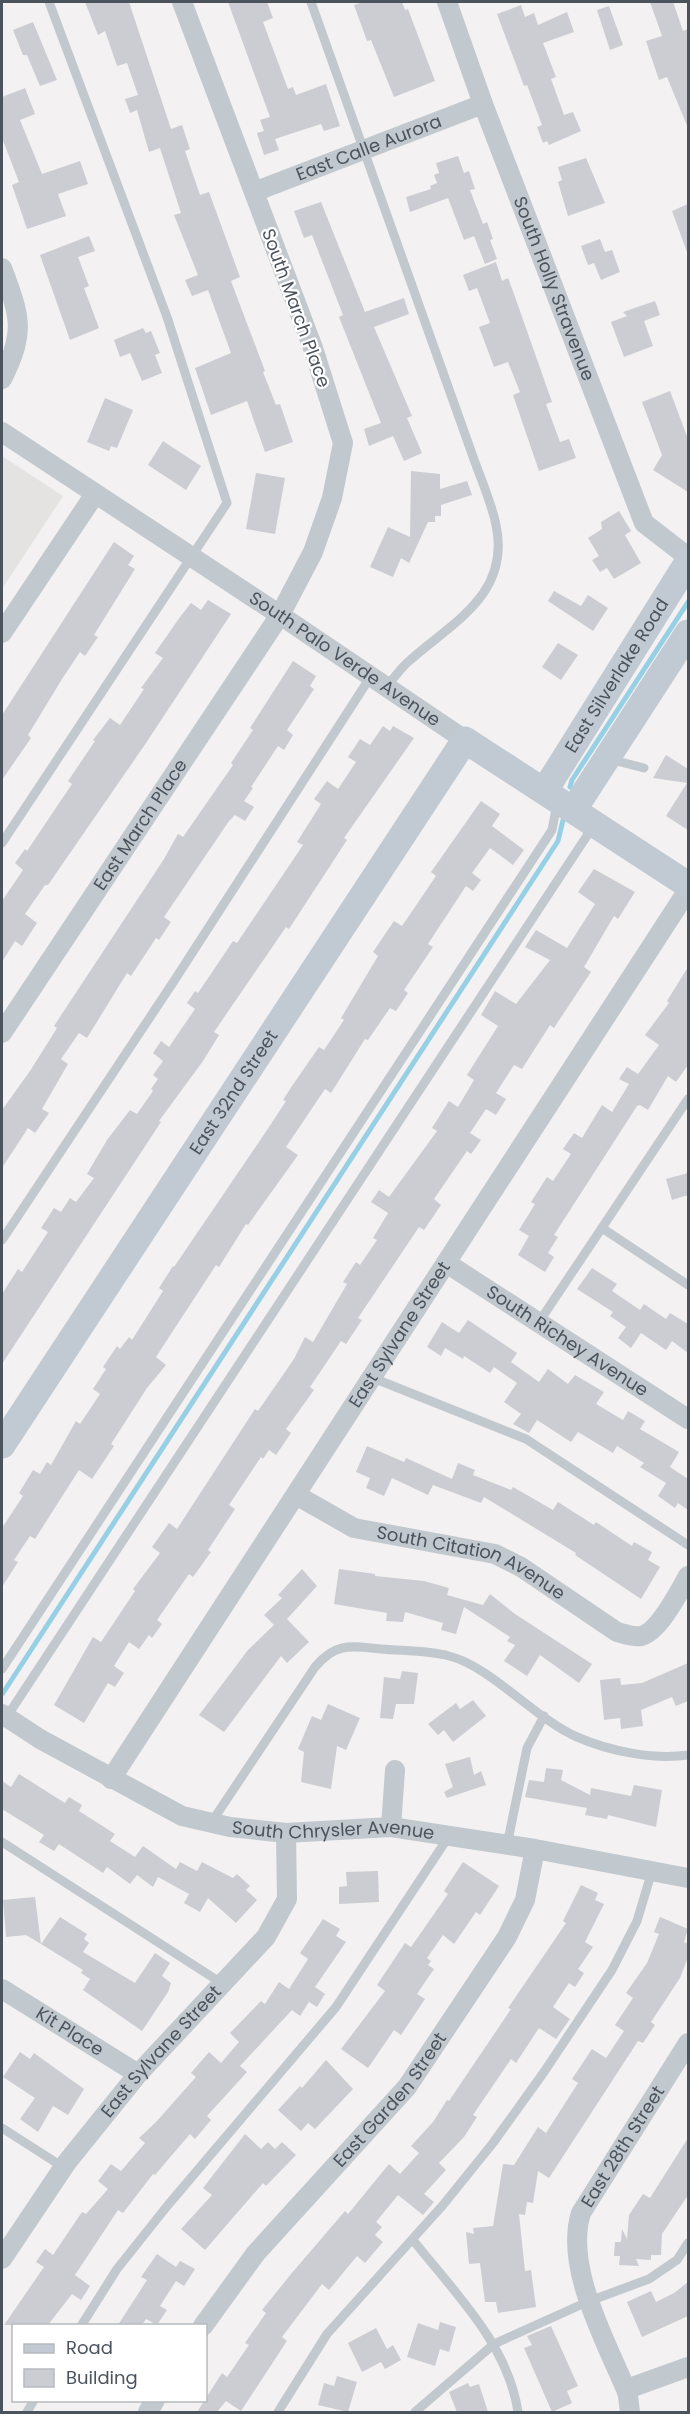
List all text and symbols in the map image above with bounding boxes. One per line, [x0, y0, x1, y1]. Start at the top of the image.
street label: East Calle Aurora [292, 108, 445, 187]
street label: South Holly Stravenue [508, 193, 601, 384]
street label: South March Place [256, 225, 337, 391]
street label: South Palo Verde Avenue [244, 585, 446, 732]
street label: East Silverlake Road [558, 593, 674, 758]
street label: East March Place [87, 754, 193, 895]
street label: East 32nd Street [183, 1025, 283, 1159]
street label: East Sylvane Street [342, 1256, 456, 1412]
street label: South Richey Avenue [482, 1279, 653, 1402]
street label: South Citation Avenue [375, 1519, 570, 1605]
street label: South Chrysler Avenue [231, 1814, 436, 1845]
street label: East Sylvane Street [95, 1980, 227, 2123]
street label: Kit Place [31, 2000, 109, 2062]
street label: East Garden Street [327, 2027, 452, 2172]
street label: East 28th Street [575, 2081, 670, 2212]
legend [12, 2324, 207, 2402]
text: Road [66, 2335, 113, 2360]
text: Building [66, 2365, 138, 2390]

